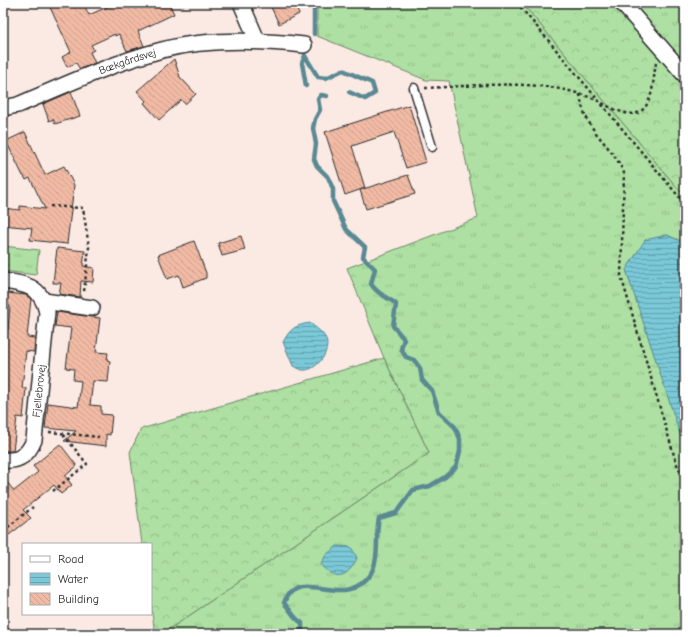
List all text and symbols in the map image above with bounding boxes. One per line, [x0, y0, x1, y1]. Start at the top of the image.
street label: Bækgårdsvej [97, 46, 157, 77]
street label: Fjellebrovej [30, 364, 48, 418]
legend [22, 543, 152, 615]
text: Road [58, 552, 84, 566]
text: Water [58, 572, 88, 586]
text: Building [58, 592, 99, 606]

